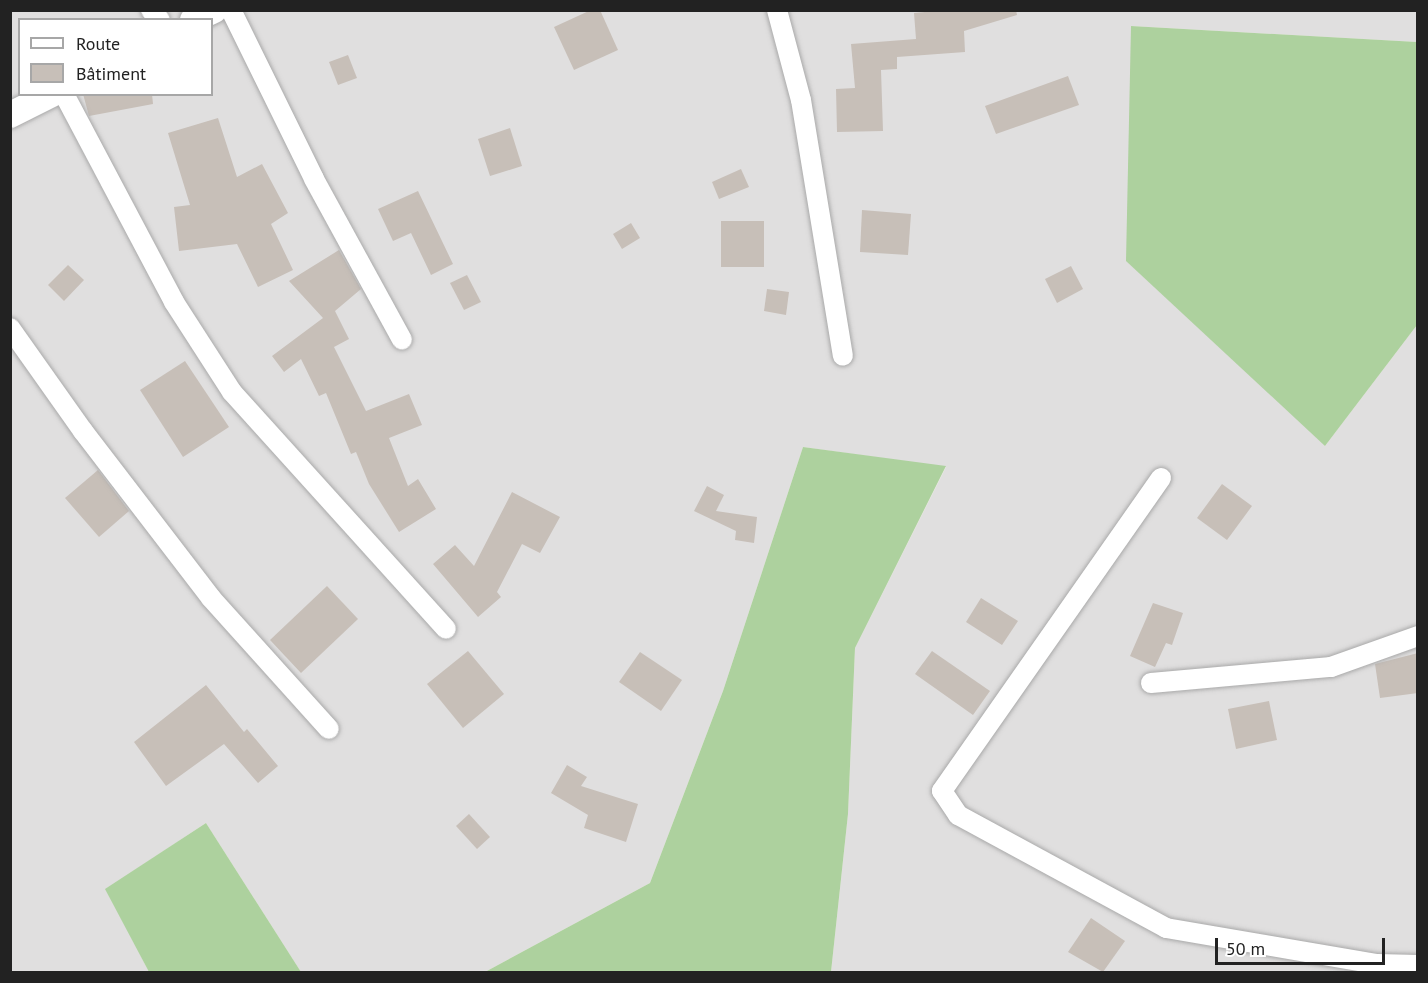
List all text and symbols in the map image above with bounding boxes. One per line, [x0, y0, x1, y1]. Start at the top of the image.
legend [18, 18, 213, 96]
text: Route [76, 32, 120, 55]
text: Bâtiment [76, 62, 146, 85]
scale bar [1218, 926, 1388, 964]
text: 50 m [1226, 937, 1265, 960]

